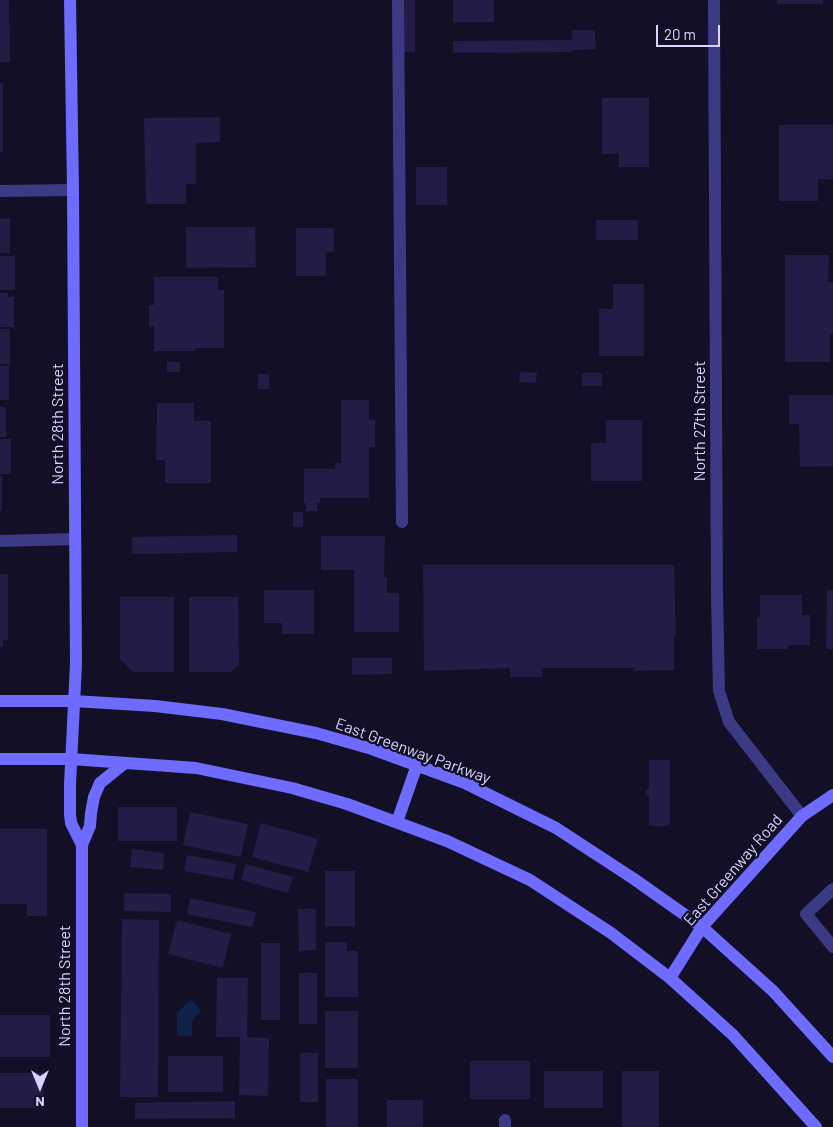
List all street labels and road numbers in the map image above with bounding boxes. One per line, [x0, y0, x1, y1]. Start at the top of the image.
street label: North 27th Street [690, 361, 710, 481]
street label: North 28th Street [48, 363, 68, 485]
street label: East Greenway Parkway [333, 714, 493, 788]
street label: East Greenway Road [679, 810, 787, 930]
street label: North 28th Street [55, 925, 75, 1047]

